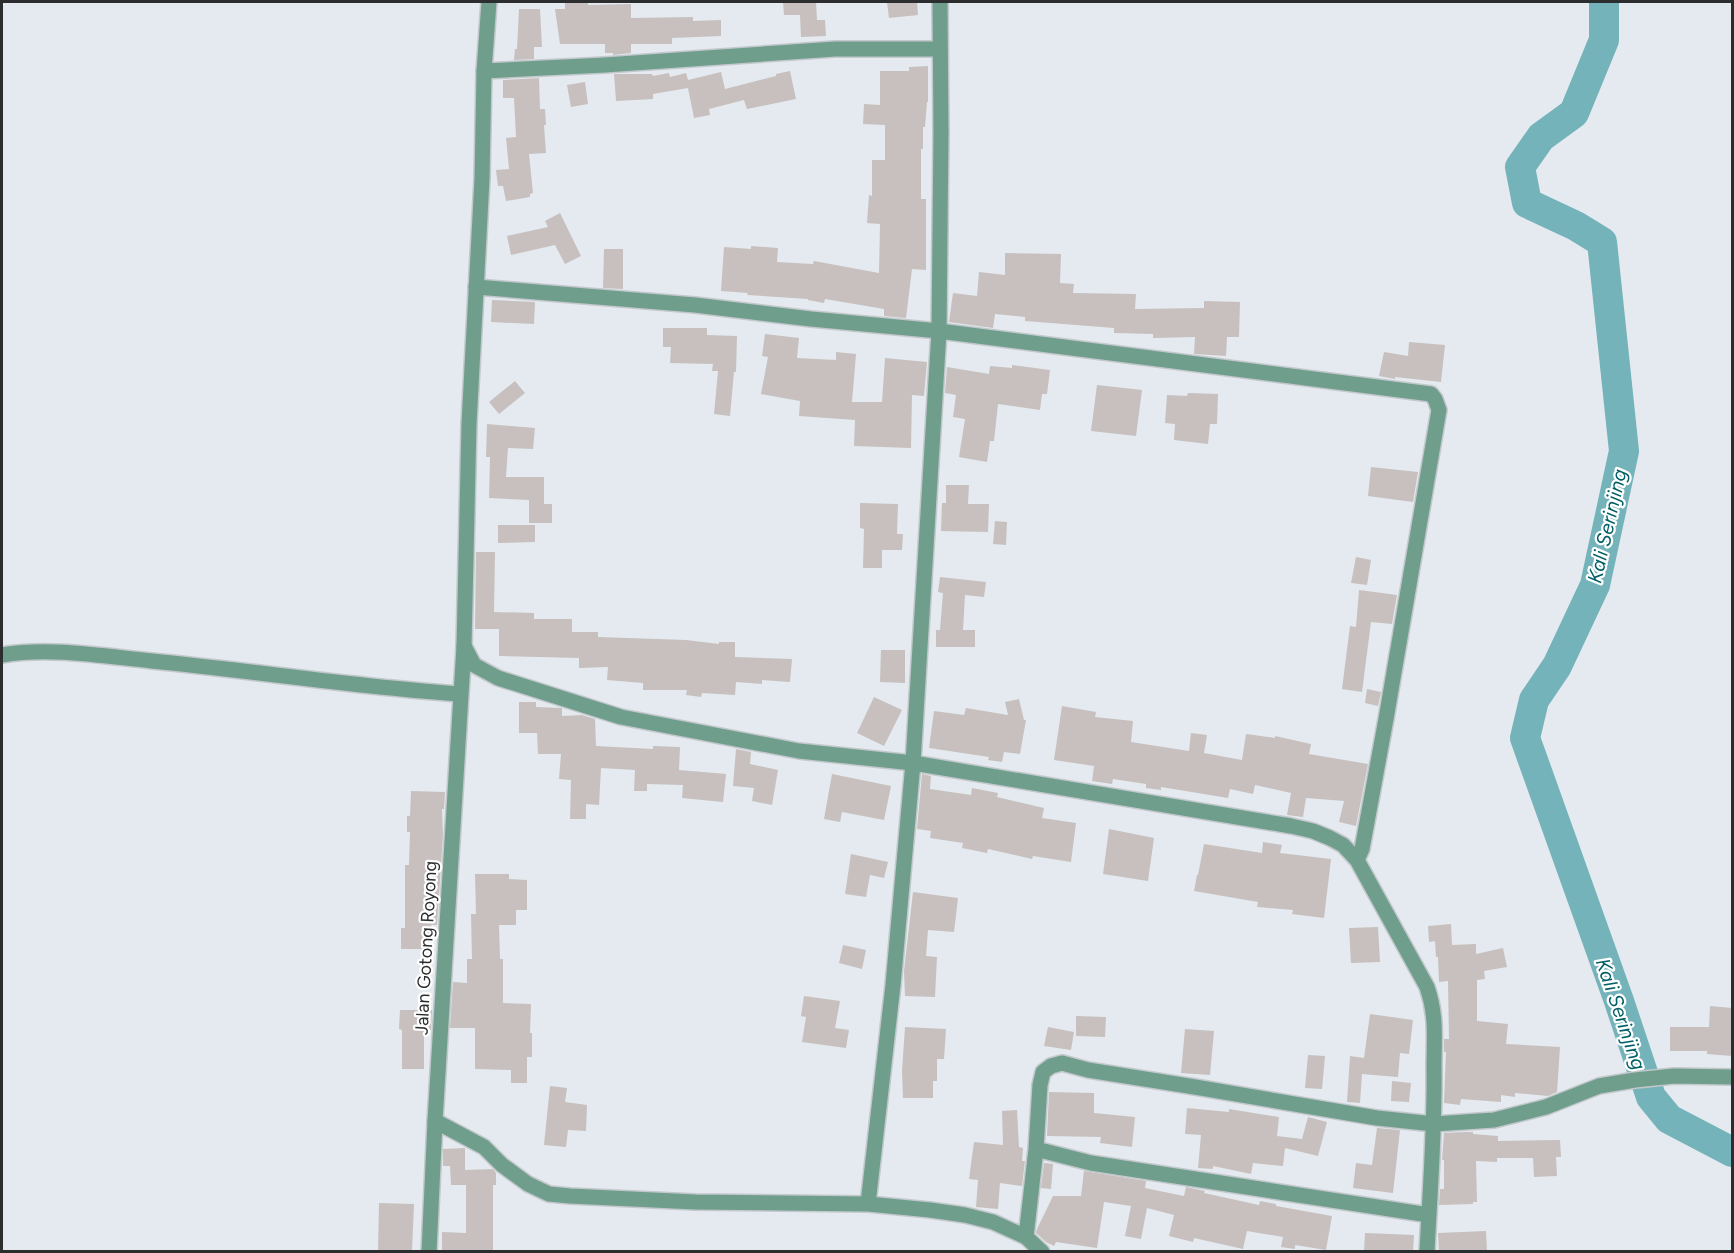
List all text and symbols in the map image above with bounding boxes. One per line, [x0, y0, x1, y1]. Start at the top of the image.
water label: Kali Serinjing [1582, 466, 1632, 585]
street label: Jalan Gotong Royong [410, 860, 442, 1036]
water label: Kali Serinjing [1591, 955, 1651, 1073]

